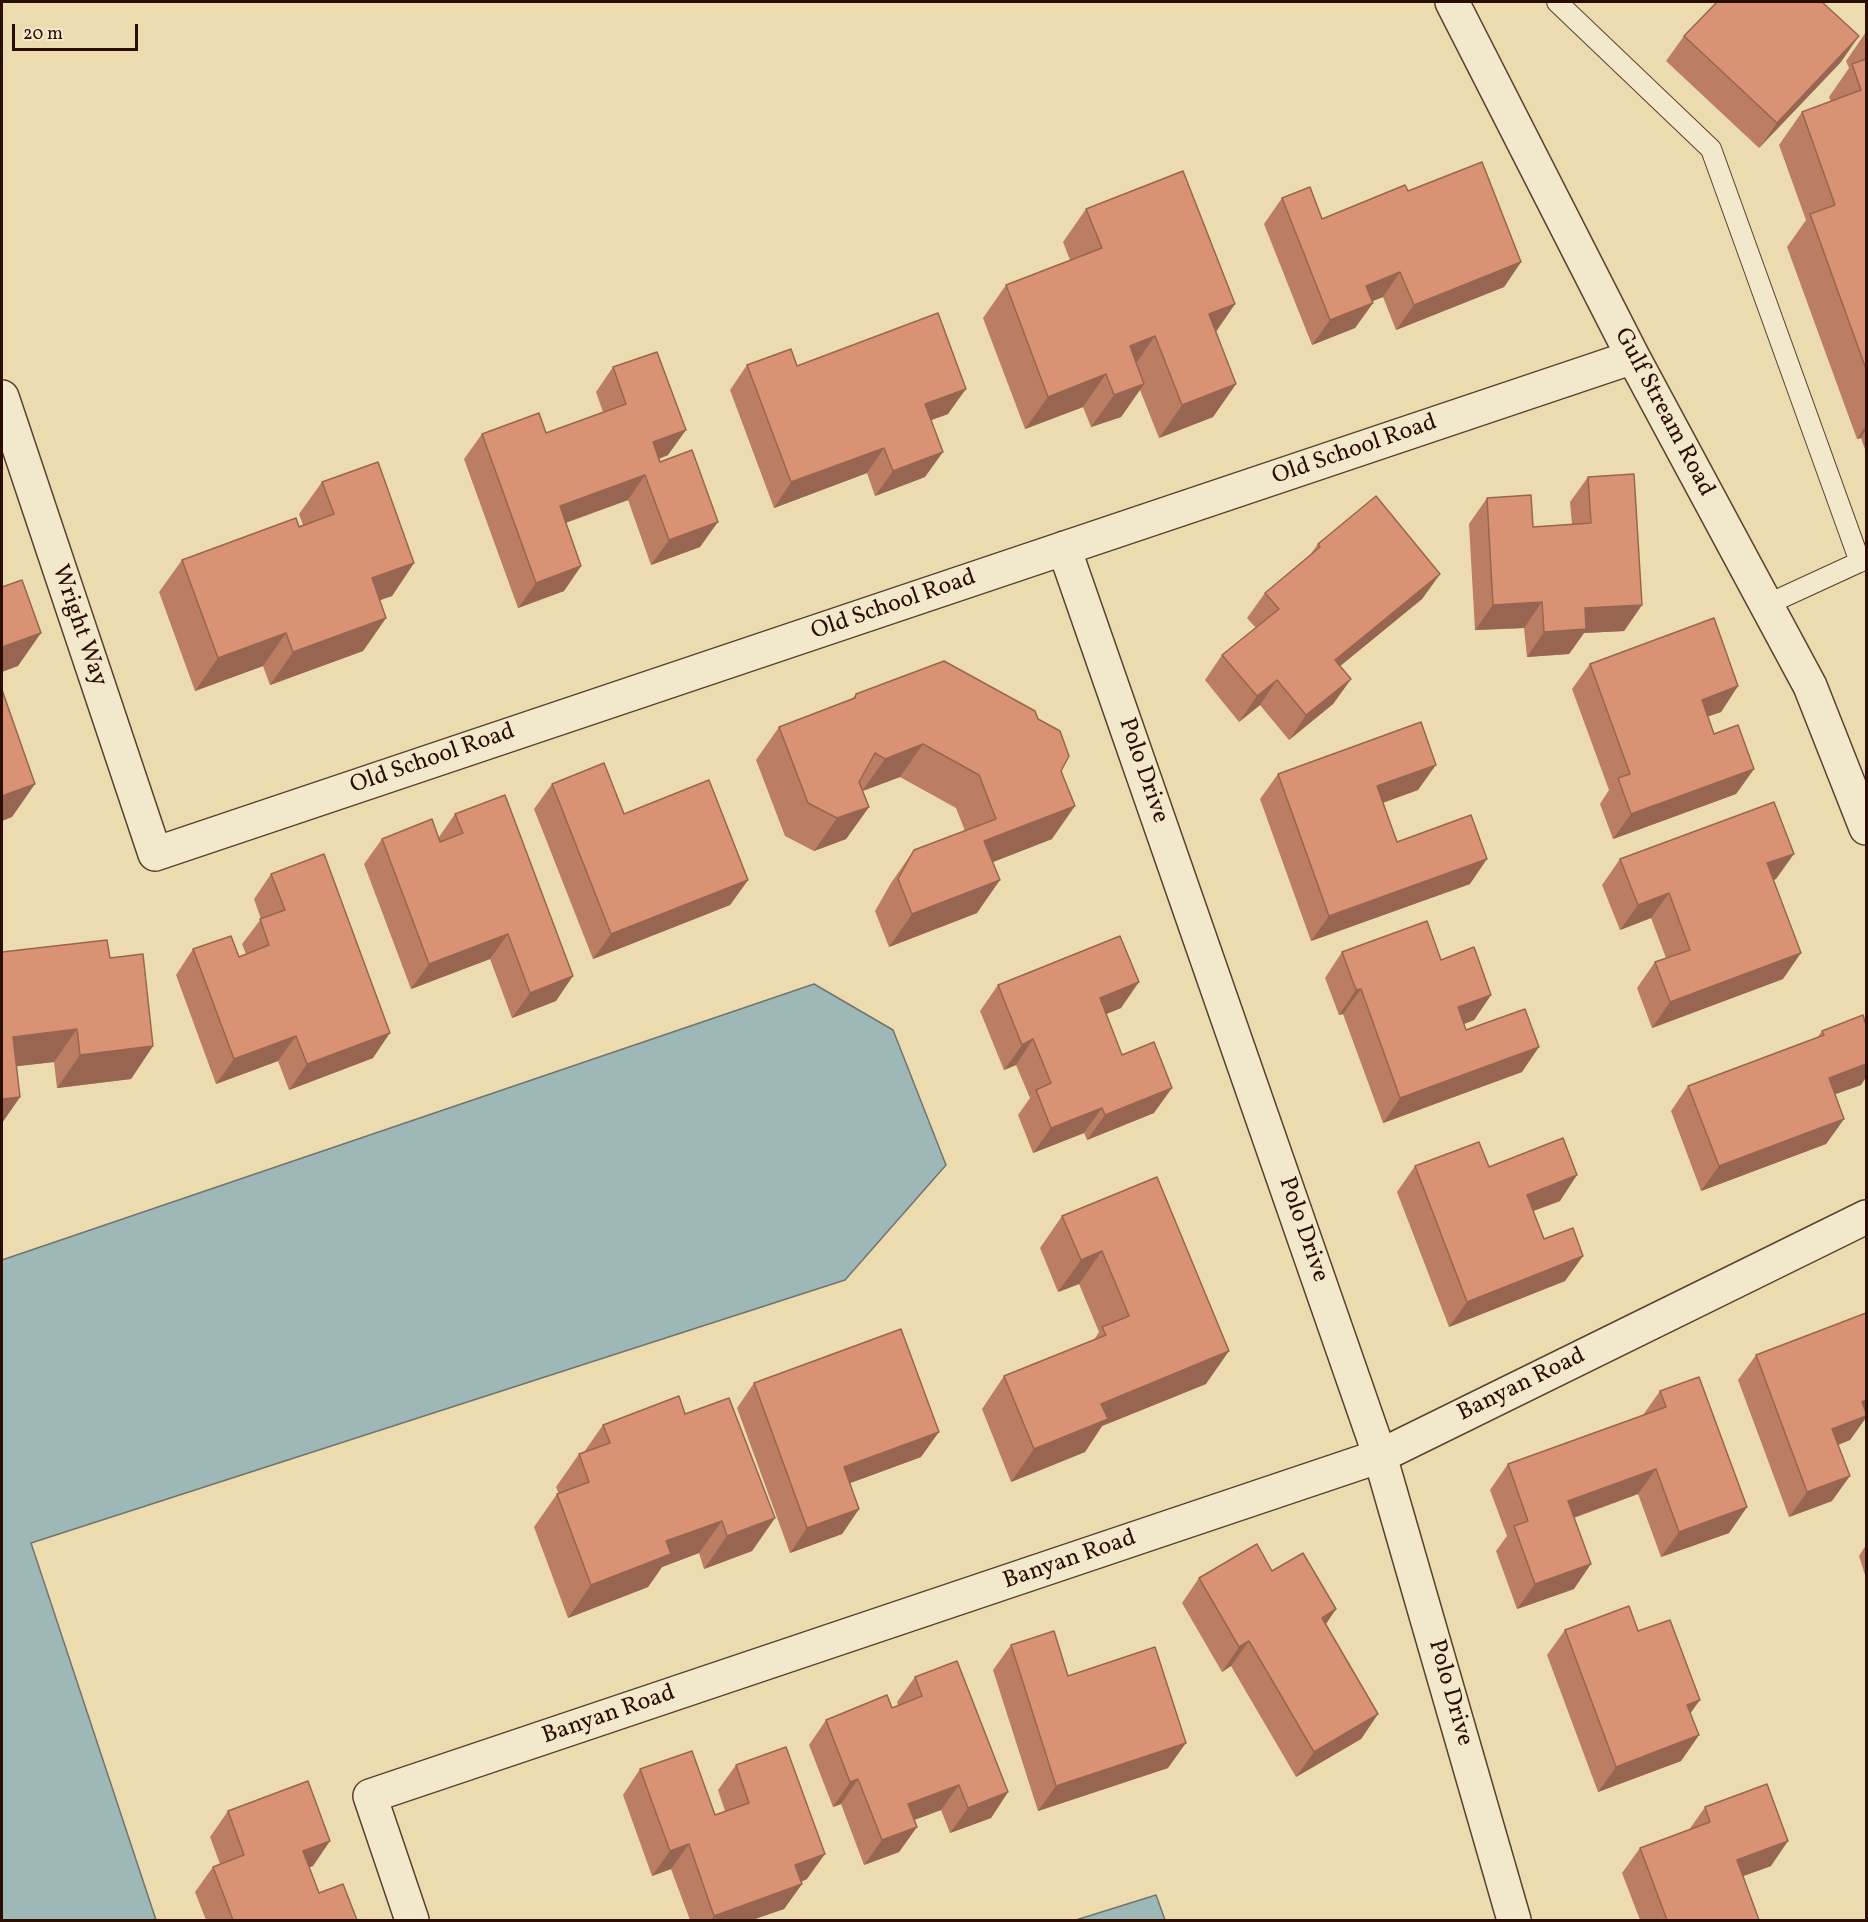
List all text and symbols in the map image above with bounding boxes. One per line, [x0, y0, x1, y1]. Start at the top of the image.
scale bar [15, 12, 141, 50]
text: 20 m [23, 22, 63, 47]
street label: Gulf Stream Road [1606, 324, 1720, 502]
street label: Old School Road [1269, 409, 1441, 493]
street label: Wright Way [44, 561, 112, 691]
street label: Old School Road [808, 564, 980, 648]
street label: Polo Drive [1111, 715, 1173, 827]
street label: Old School Road [347, 718, 519, 802]
street label: Polo Drive [1271, 1174, 1333, 1286]
street label: Banyan Road [1453, 1343, 1591, 1429]
street label: Banyan Road [1000, 1525, 1140, 1597]
street label: Polo Drive [1420, 1636, 1478, 1750]
street label: Banyan Road [539, 1680, 679, 1752]

